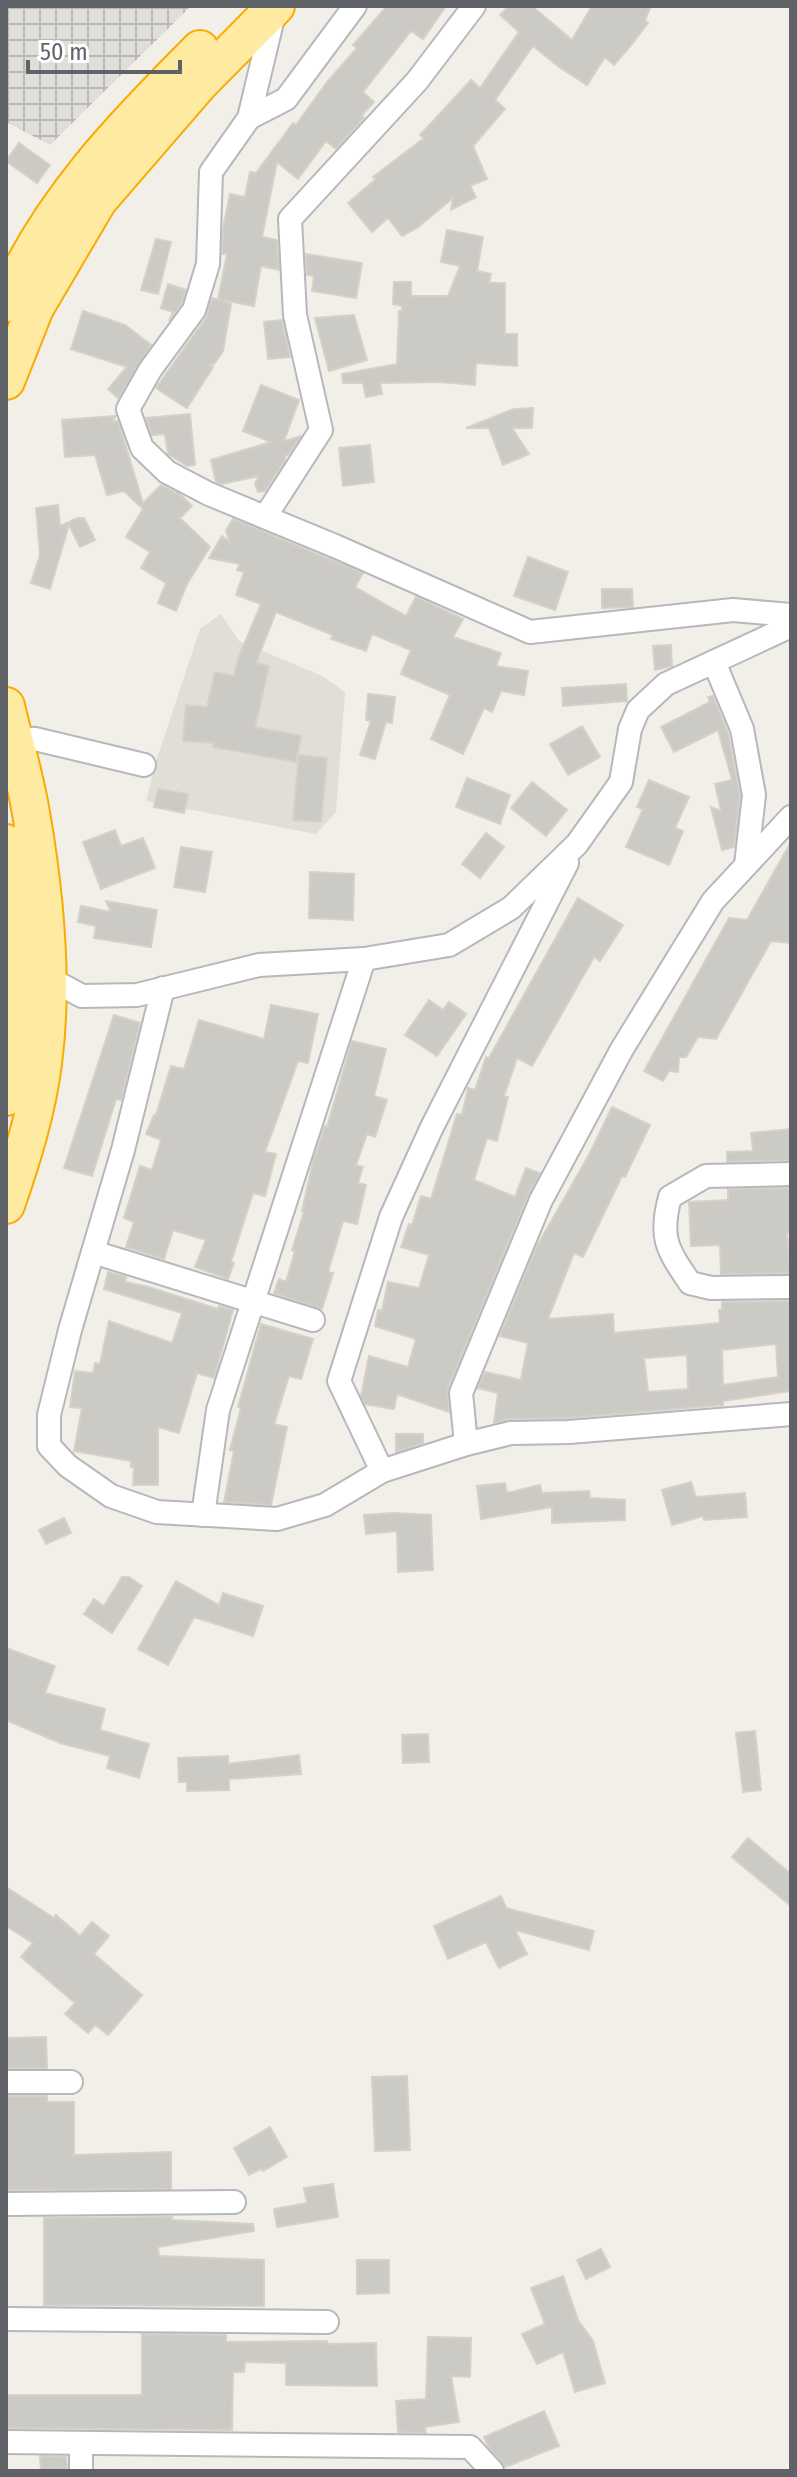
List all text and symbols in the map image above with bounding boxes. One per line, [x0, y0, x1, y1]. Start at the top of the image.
scale bar [28, 24, 180, 74]
text: 50 m [40, 38, 88, 66]

